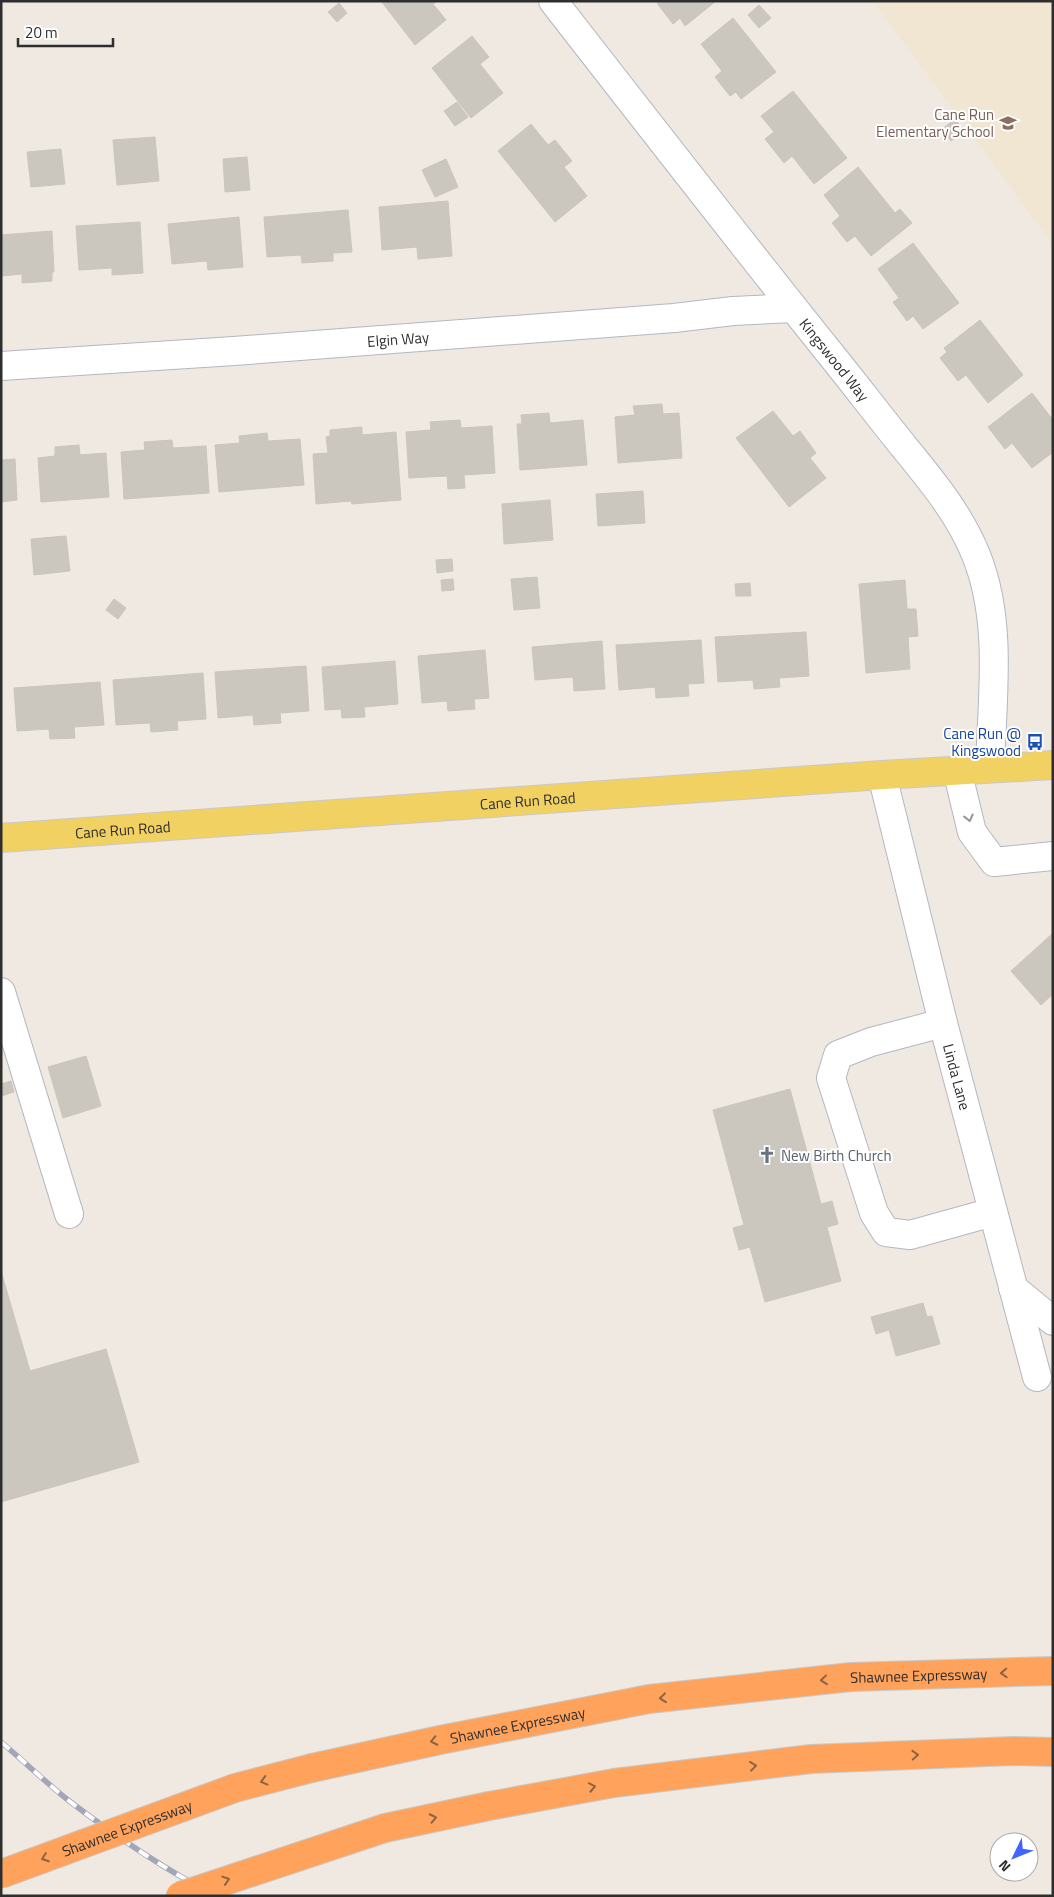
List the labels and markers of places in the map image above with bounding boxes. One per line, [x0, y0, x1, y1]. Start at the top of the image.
place label: Cane Run Elementary School [876, 103, 994, 143]
school or university icon: Cane Run Elementary School [998, 113, 1018, 133]
place label: Cane Run @ Kingswood [943, 722, 1021, 762]
bus stop icon: Cane Run @ Kingswood [1025, 732, 1045, 752]
place label: New Birth Church [781, 1144, 891, 1167]
church icon: New Birth Church [757, 1145, 777, 1165]

